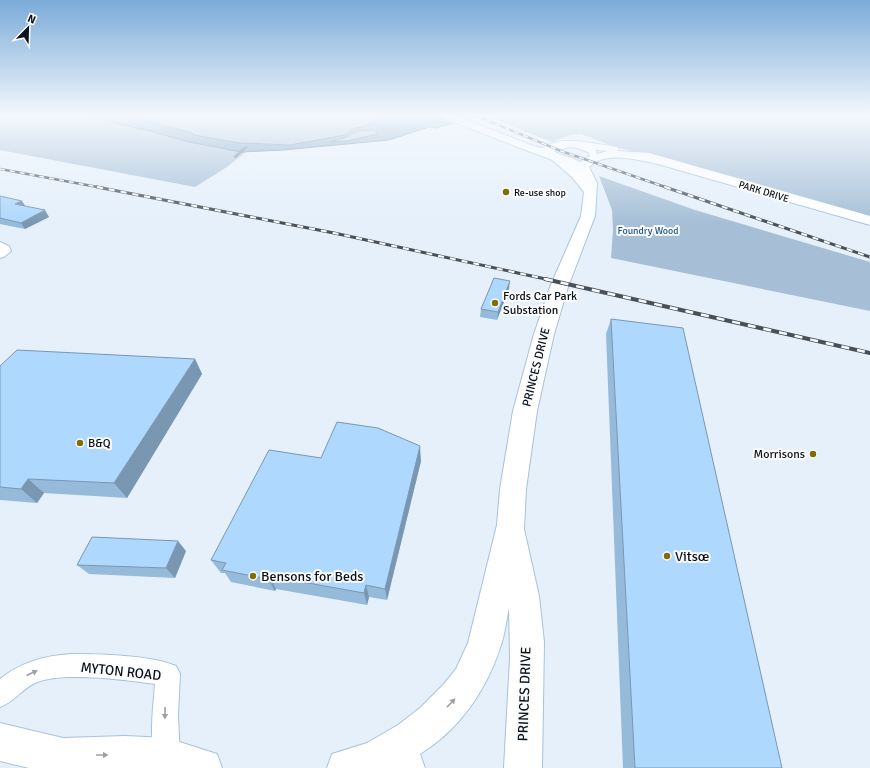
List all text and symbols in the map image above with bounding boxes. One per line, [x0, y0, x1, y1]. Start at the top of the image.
north arrow [8, 8, 48, 48]
text: N [26, 12, 38, 27]
street label: PARK DRIVE [737, 179, 791, 205]
marker: Re-use shop [501, 187, 511, 197]
place label: Re-use shop [514, 187, 566, 199]
park label: Foundry Wood [618, 225, 678, 237]
place label: Fords Car Park Substation [503, 289, 577, 318]
marker: Fords Car Park Substation [490, 298, 500, 308]
street label: PRINCES DRIVE [519, 326, 554, 408]
place label: B&Q [88, 436, 111, 451]
marker: B&Q [75, 438, 85, 448]
place label: Morrisons [753, 447, 805, 462]
marker: Morrisons [808, 449, 818, 459]
place label: Vitsœ [675, 548, 709, 565]
marker: Vitsœ [662, 551, 672, 561]
place label: Bensons for Beds [261, 568, 363, 585]
marker: Bensons for Beds [248, 571, 258, 581]
street label: PRINCES DRIVE [514, 646, 535, 742]
street label: MYTON ROAD [80, 659, 162, 684]
one-way arrow [26, 670, 38, 676]
one-way arrow [446, 698, 456, 708]
one-way arrow [162, 707, 168, 720]
one-way arrow [96, 751, 108, 758]

